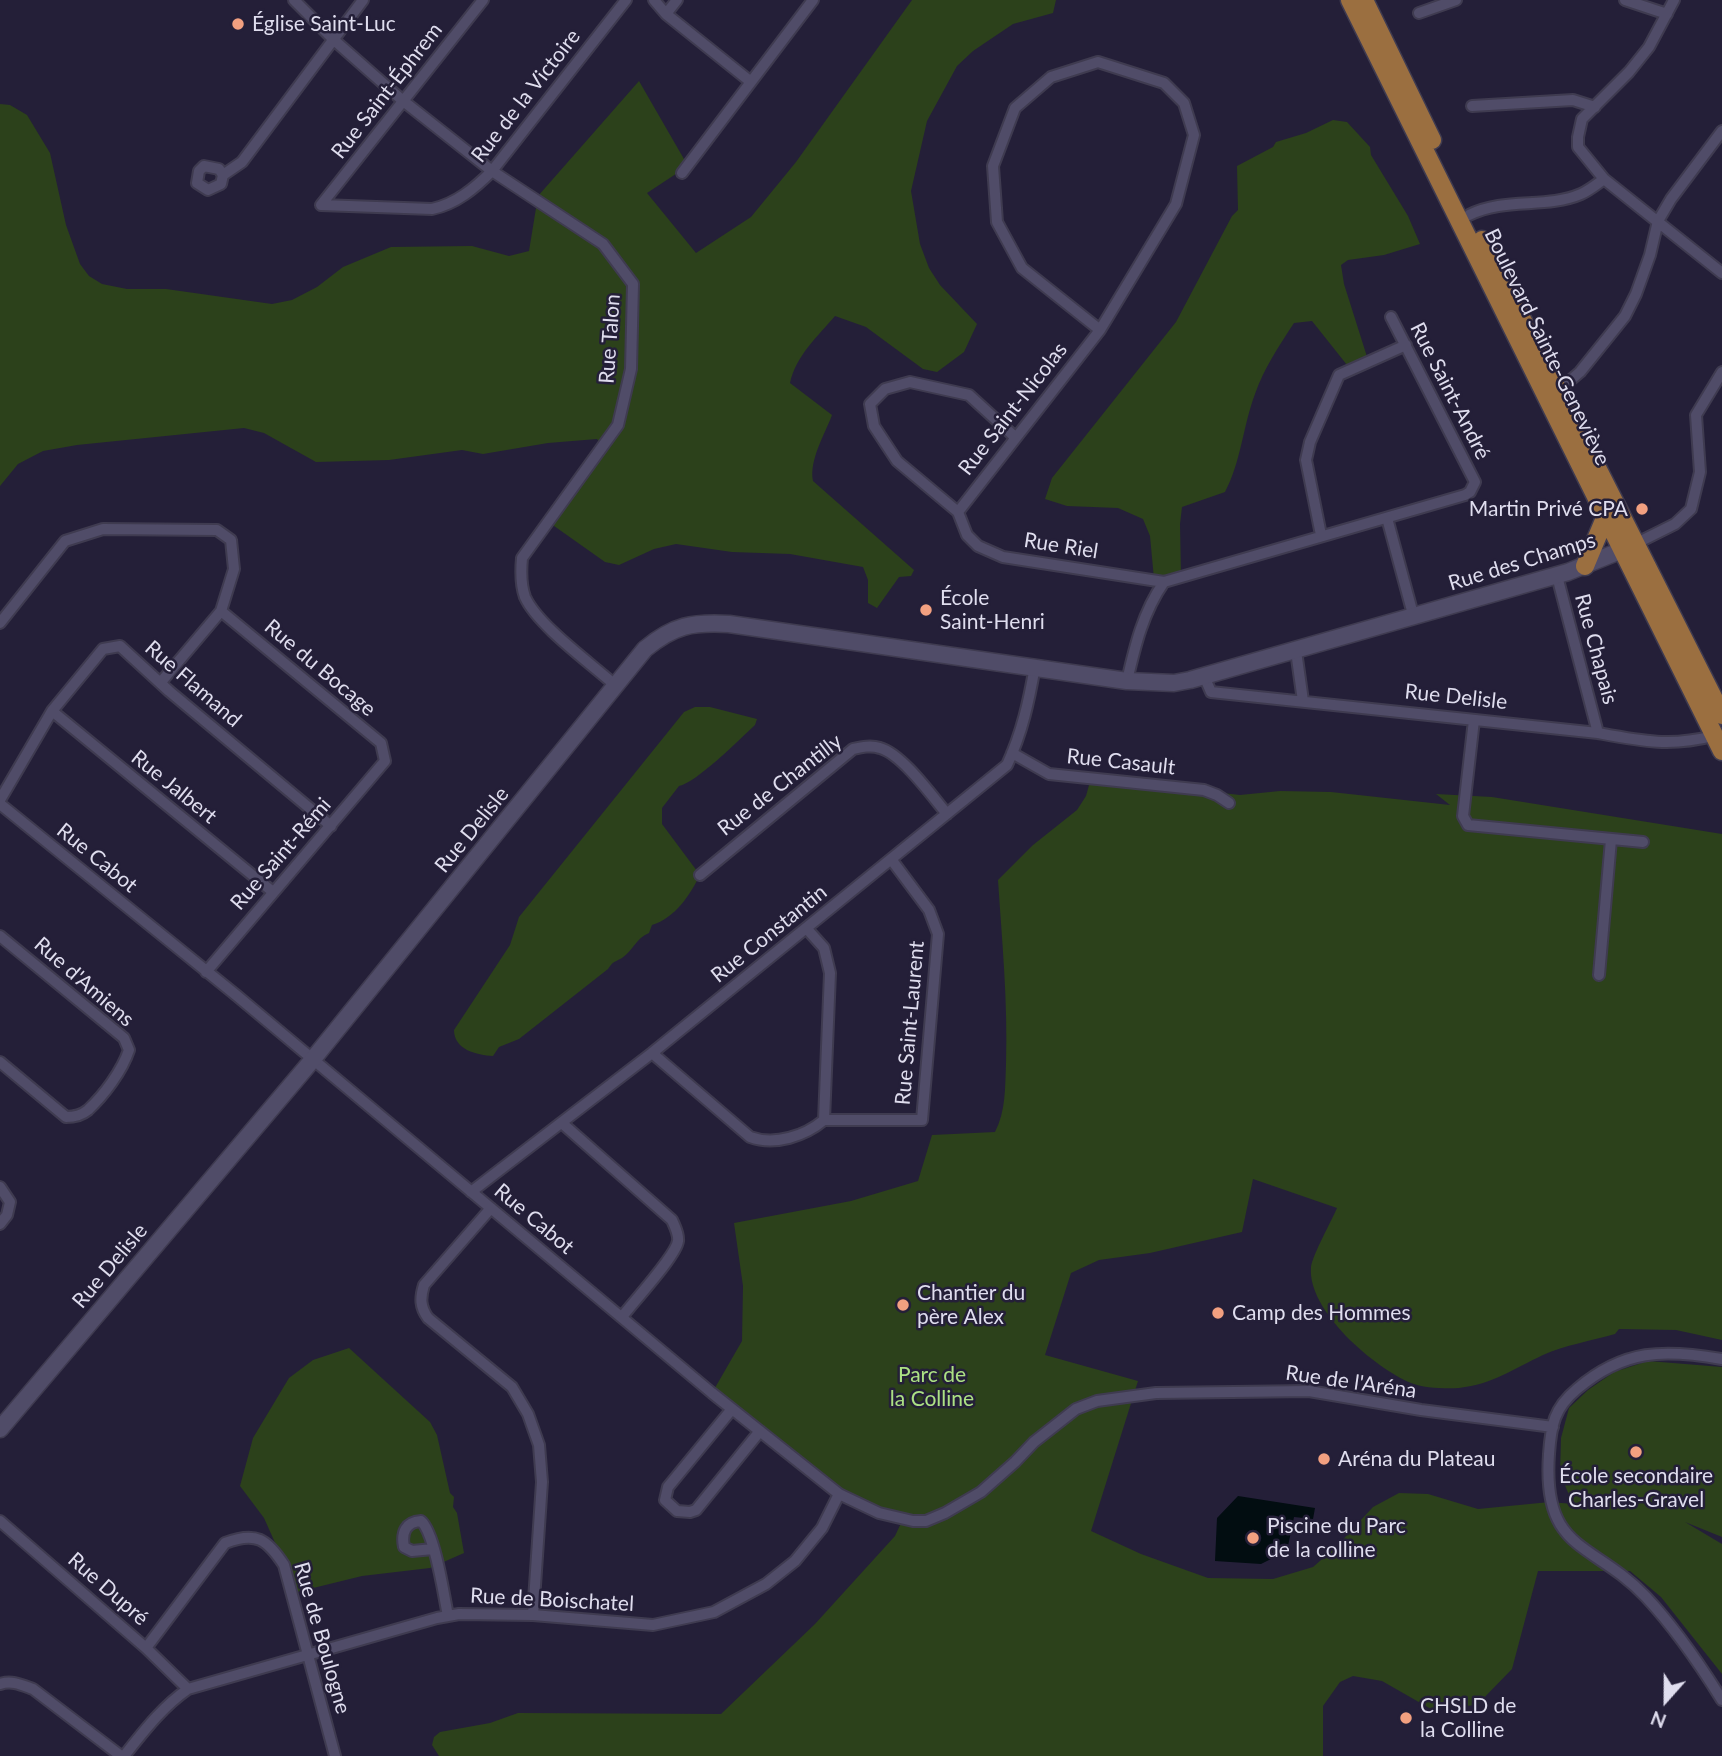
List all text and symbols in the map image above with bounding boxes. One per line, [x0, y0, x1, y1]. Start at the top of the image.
place label: Église Saint-Luc [252, 11, 396, 37]
marker: Église Saint-Luc [230, 16, 246, 32]
street label: Rue Saint-Éphrem [326, 18, 448, 164]
street label: Rue de la Victoire [466, 24, 586, 168]
street label: Boulevard Sainte-Geneviève [1479, 225, 1615, 469]
street label: Rue Talon [594, 293, 626, 385]
street label: Rue Saint-André [1405, 318, 1495, 464]
street label: Rue Saint-Nicolas [953, 338, 1073, 480]
place label: Martin Privé CPA [1469, 496, 1628, 522]
marker: Martin Privé CPA [1634, 501, 1650, 517]
street label: Rue Riel [1022, 528, 1100, 564]
street label: Rue des Champs [1445, 528, 1599, 596]
place label: École Saint-Henri [940, 585, 1045, 635]
street label: Rue Chapais [1569, 591, 1623, 707]
marker: École Saint-Henri [918, 602, 934, 618]
street label: Rue du Bocage [259, 614, 381, 722]
street label: Rue Flamand [140, 635, 246, 733]
street label: Rue Delisle [1403, 679, 1509, 715]
street label: Rue de Chantilly [713, 729, 847, 841]
street label: Rue Casault [1065, 744, 1177, 780]
street label: Rue Jalbert [126, 745, 222, 829]
street label: Rue Delisle [430, 782, 514, 878]
street label: Rue Saint-Rémi [225, 793, 337, 915]
street label: Rue Cabot [52, 818, 142, 898]
street label: Rue Constantin [706, 880, 832, 988]
street label: Rue d'Amiens [29, 932, 139, 1032]
street label: Rue Saint-Laurent [890, 940, 930, 1106]
street label: Rue Cabot [489, 1178, 579, 1260]
street label: Rue Delisle [67, 1218, 153, 1314]
place label: Chantier du père Alex [917, 1280, 1025, 1330]
marker: Chantier du père Alex [895, 1297, 911, 1313]
place label: Camp des Hommes [1232, 1300, 1411, 1326]
marker: Camp des Hommes [1210, 1305, 1226, 1321]
street label: Rue de l'Aréna [1284, 1360, 1418, 1404]
park label: Parc de la Colline [890, 1362, 974, 1412]
marker: École secondaire Charles-Gravel [1628, 1444, 1644, 1460]
place label: Aréna du Plateau [1338, 1446, 1495, 1472]
marker: Aréna du Plateau [1316, 1451, 1332, 1467]
place label: École secondaire Charles-Gravel [1559, 1463, 1713, 1513]
place label: Piscine du Parc de la colline [1267, 1513, 1406, 1563]
marker: Piscine du Parc de la colline [1245, 1530, 1261, 1546]
street label: Rue Dupré [63, 1547, 153, 1631]
street label: Rue de Boulogne [288, 1559, 356, 1717]
street label: Rue de Boischatel [469, 1583, 635, 1617]
north arrow [1631, 1665, 1701, 1735]
place label: CHSLD de la Colline [1420, 1693, 1516, 1743]
text: N [1647, 1707, 1669, 1733]
marker: CHSLD de la Colline [1398, 1710, 1414, 1726]

